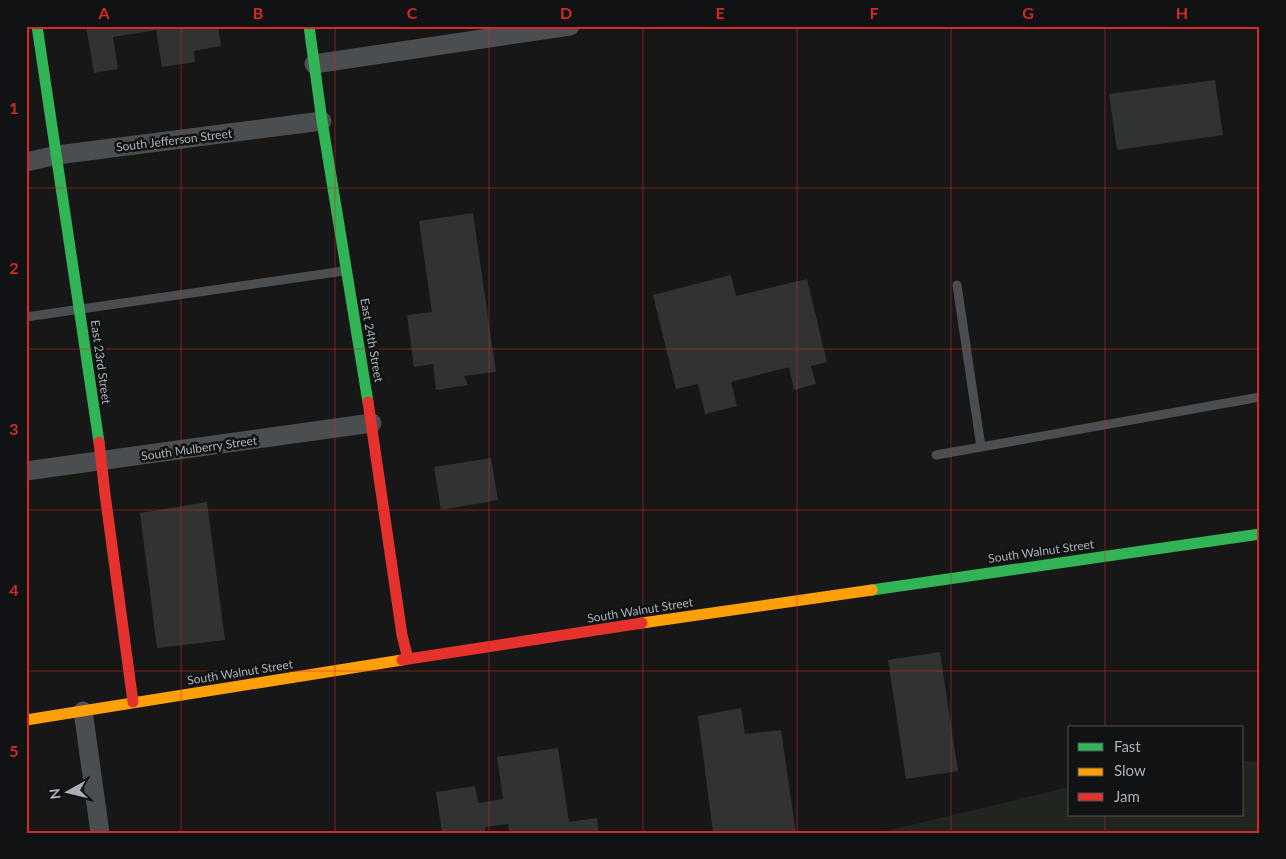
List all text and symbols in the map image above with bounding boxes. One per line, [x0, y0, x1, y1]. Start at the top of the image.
text: A [97, 3, 110, 22]
text: B [253, 3, 263, 22]
text: C [407, 3, 418, 22]
text: D [560, 3, 572, 22]
text: E [715, 3, 725, 22]
text: F [869, 3, 879, 22]
text: G [1022, 3, 1034, 22]
text: H [1176, 3, 1188, 22]
text: 1 [9, 98, 19, 117]
street label: South Jefferson Street [115, 125, 233, 155]
text: 2 [9, 258, 19, 277]
street label: East 24th Street [357, 297, 387, 384]
street label: East 23rd Street [88, 319, 114, 406]
text: 3 [9, 419, 19, 438]
street label: South Mulberry Street [140, 432, 259, 464]
street label: South Walnut Street [987, 536, 1096, 566]
text: 4 [9, 580, 19, 599]
street label: South Walnut Street [586, 594, 695, 626]
street label: South Walnut Street [186, 656, 295, 688]
legend [1068, 726, 1244, 816]
text: Fast [1114, 737, 1141, 755]
text: 5 [9, 741, 19, 760]
text: Slow [1114, 761, 1146, 779]
north arrow [42, 766, 92, 816]
text: N [45, 787, 64, 800]
text: Jam [1114, 787, 1140, 805]

